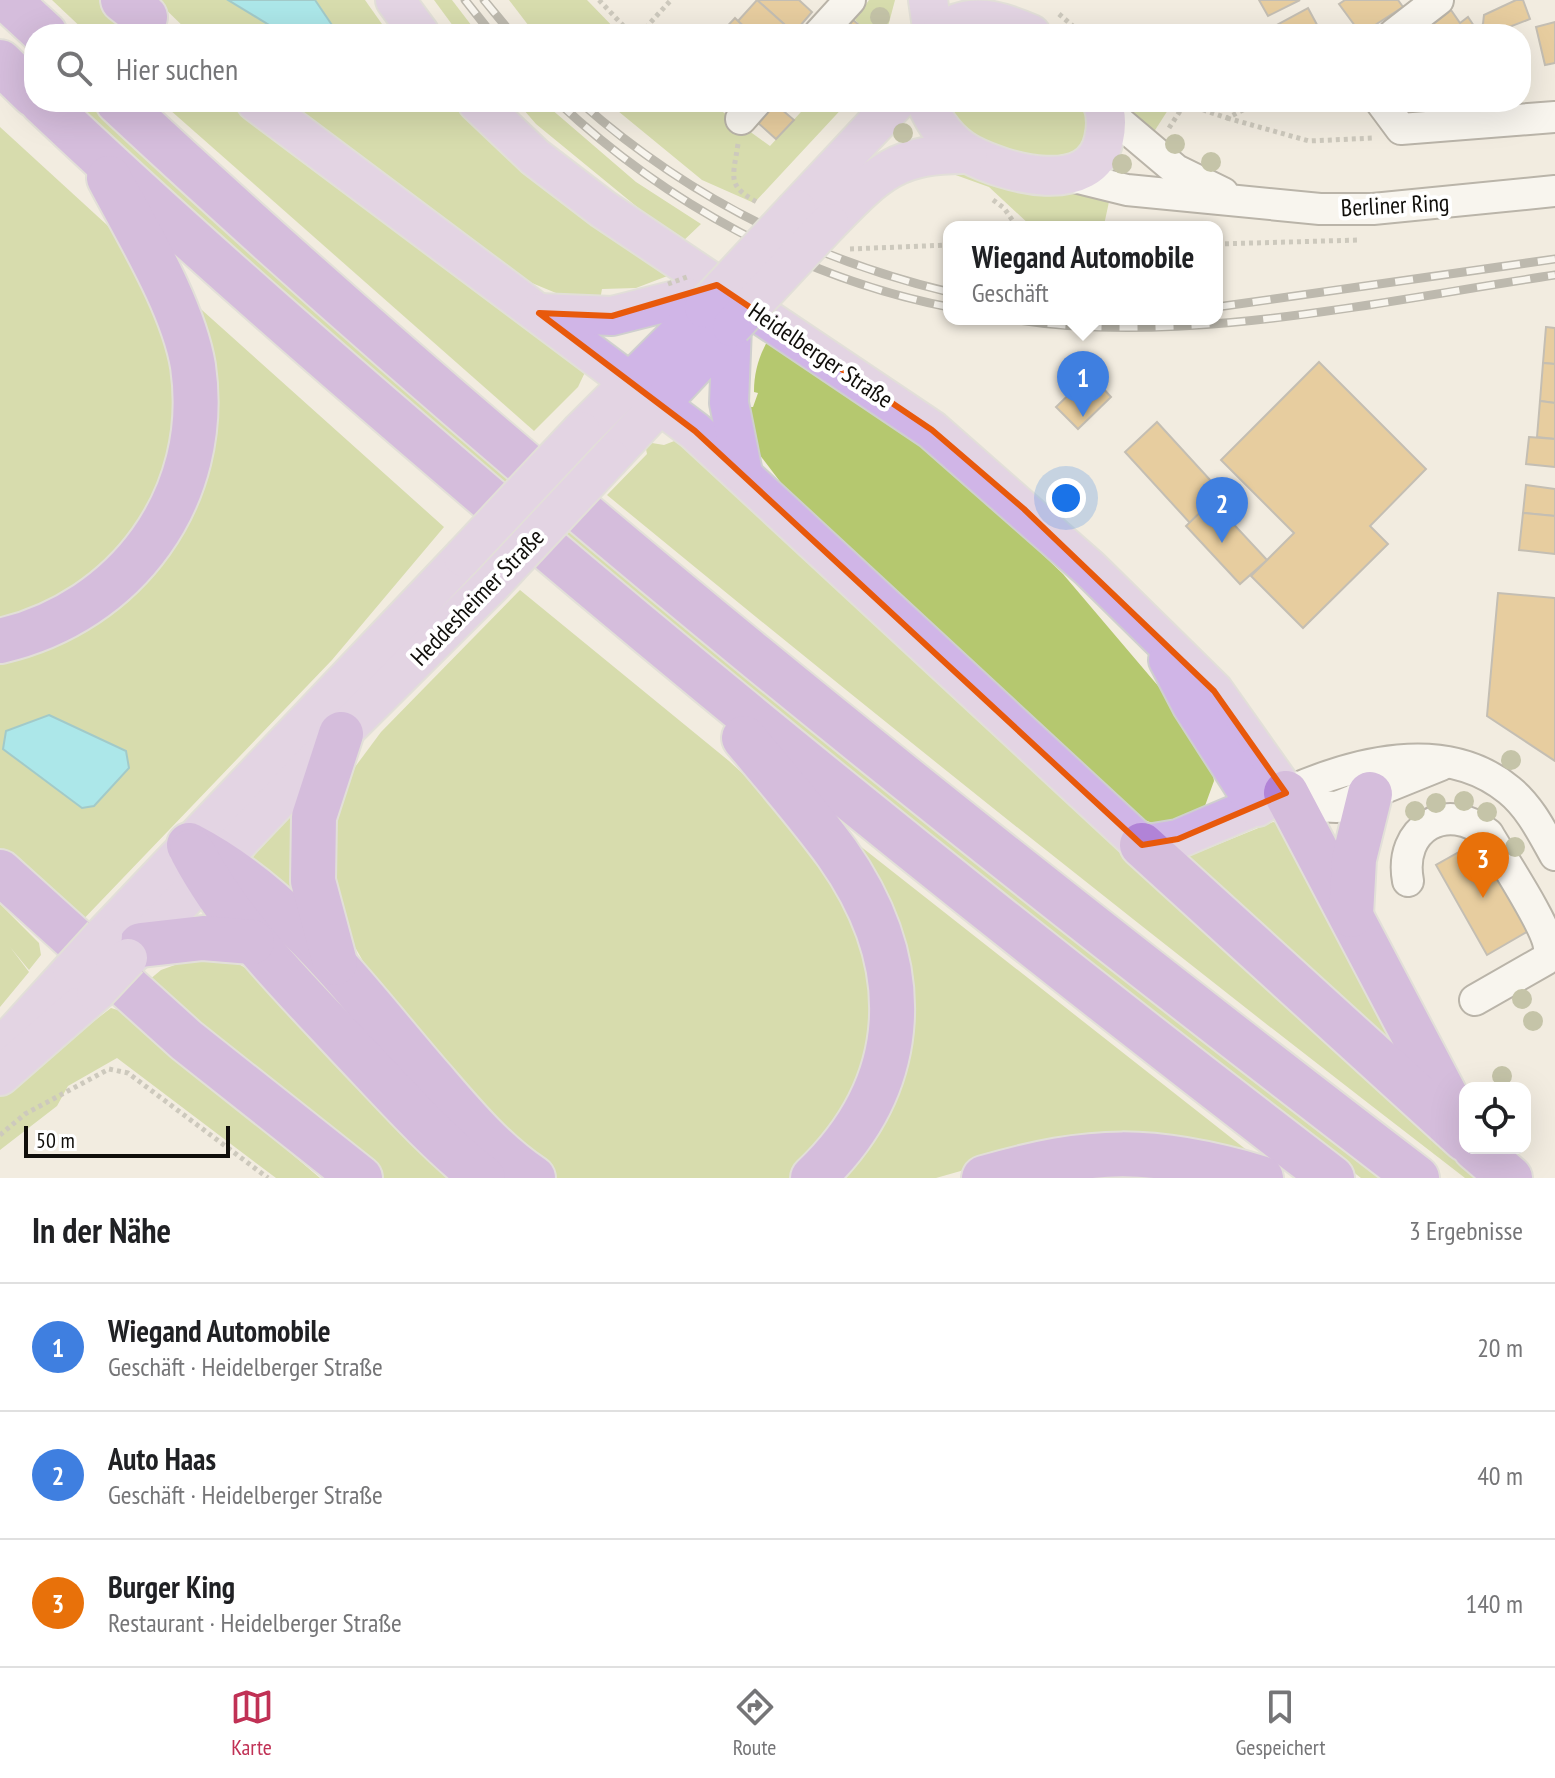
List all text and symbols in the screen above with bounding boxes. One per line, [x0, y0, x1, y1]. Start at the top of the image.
search box [24, 24, 1531, 112]
icon: search [52, 46, 96, 90]
text: Hier suchen [116, 49, 238, 88]
street label: Berliner Ring [1340, 187, 1450, 223]
popup [943, 221, 1223, 325]
text: Wiegand Automobile [972, 237, 1194, 276]
text: Geschäft [972, 276, 1049, 309]
street label: Heidelberger Straße [743, 295, 899, 415]
pin: 1 [1057, 351, 1109, 417]
pin: 2 [1196, 477, 1248, 543]
your location [1046, 478, 1086, 518]
street label: Heddesheimer Straße [404, 522, 550, 672]
pin: 3 [1457, 832, 1509, 898]
map controls [1459, 1082, 1531, 1154]
button: locate [1459, 1082, 1531, 1154]
scale bar [24, 1122, 230, 1158]
text: 50 m [36, 1126, 75, 1154]
text: In der Nähe [32, 1208, 171, 1252]
text: 3 Ergebnisse [1409, 1214, 1523, 1247]
text: Wiegand Automobile [108, 1311, 331, 1350]
text: 1 [52, 1331, 64, 1364]
text: 20 m [1477, 1331, 1523, 1364]
text: Geschäft · Heidelberger Straße [108, 1350, 383, 1383]
text: Auto Haas [108, 1439, 216, 1478]
text: 2 [52, 1459, 64, 1492]
text: 40 m [1477, 1459, 1523, 1492]
text: Geschäft · Heidelberger Straße [108, 1478, 383, 1511]
text: Burger King [108, 1567, 235, 1606]
text: 3 [52, 1587, 64, 1620]
text: 140 m [1465, 1587, 1523, 1620]
text: Restaurant · Heidelberger Straße [108, 1606, 402, 1639]
tab: Karte [230, 1685, 274, 1761]
tab: Route [733, 1685, 777, 1761]
tab: Gespeichert [1236, 1685, 1325, 1761]

